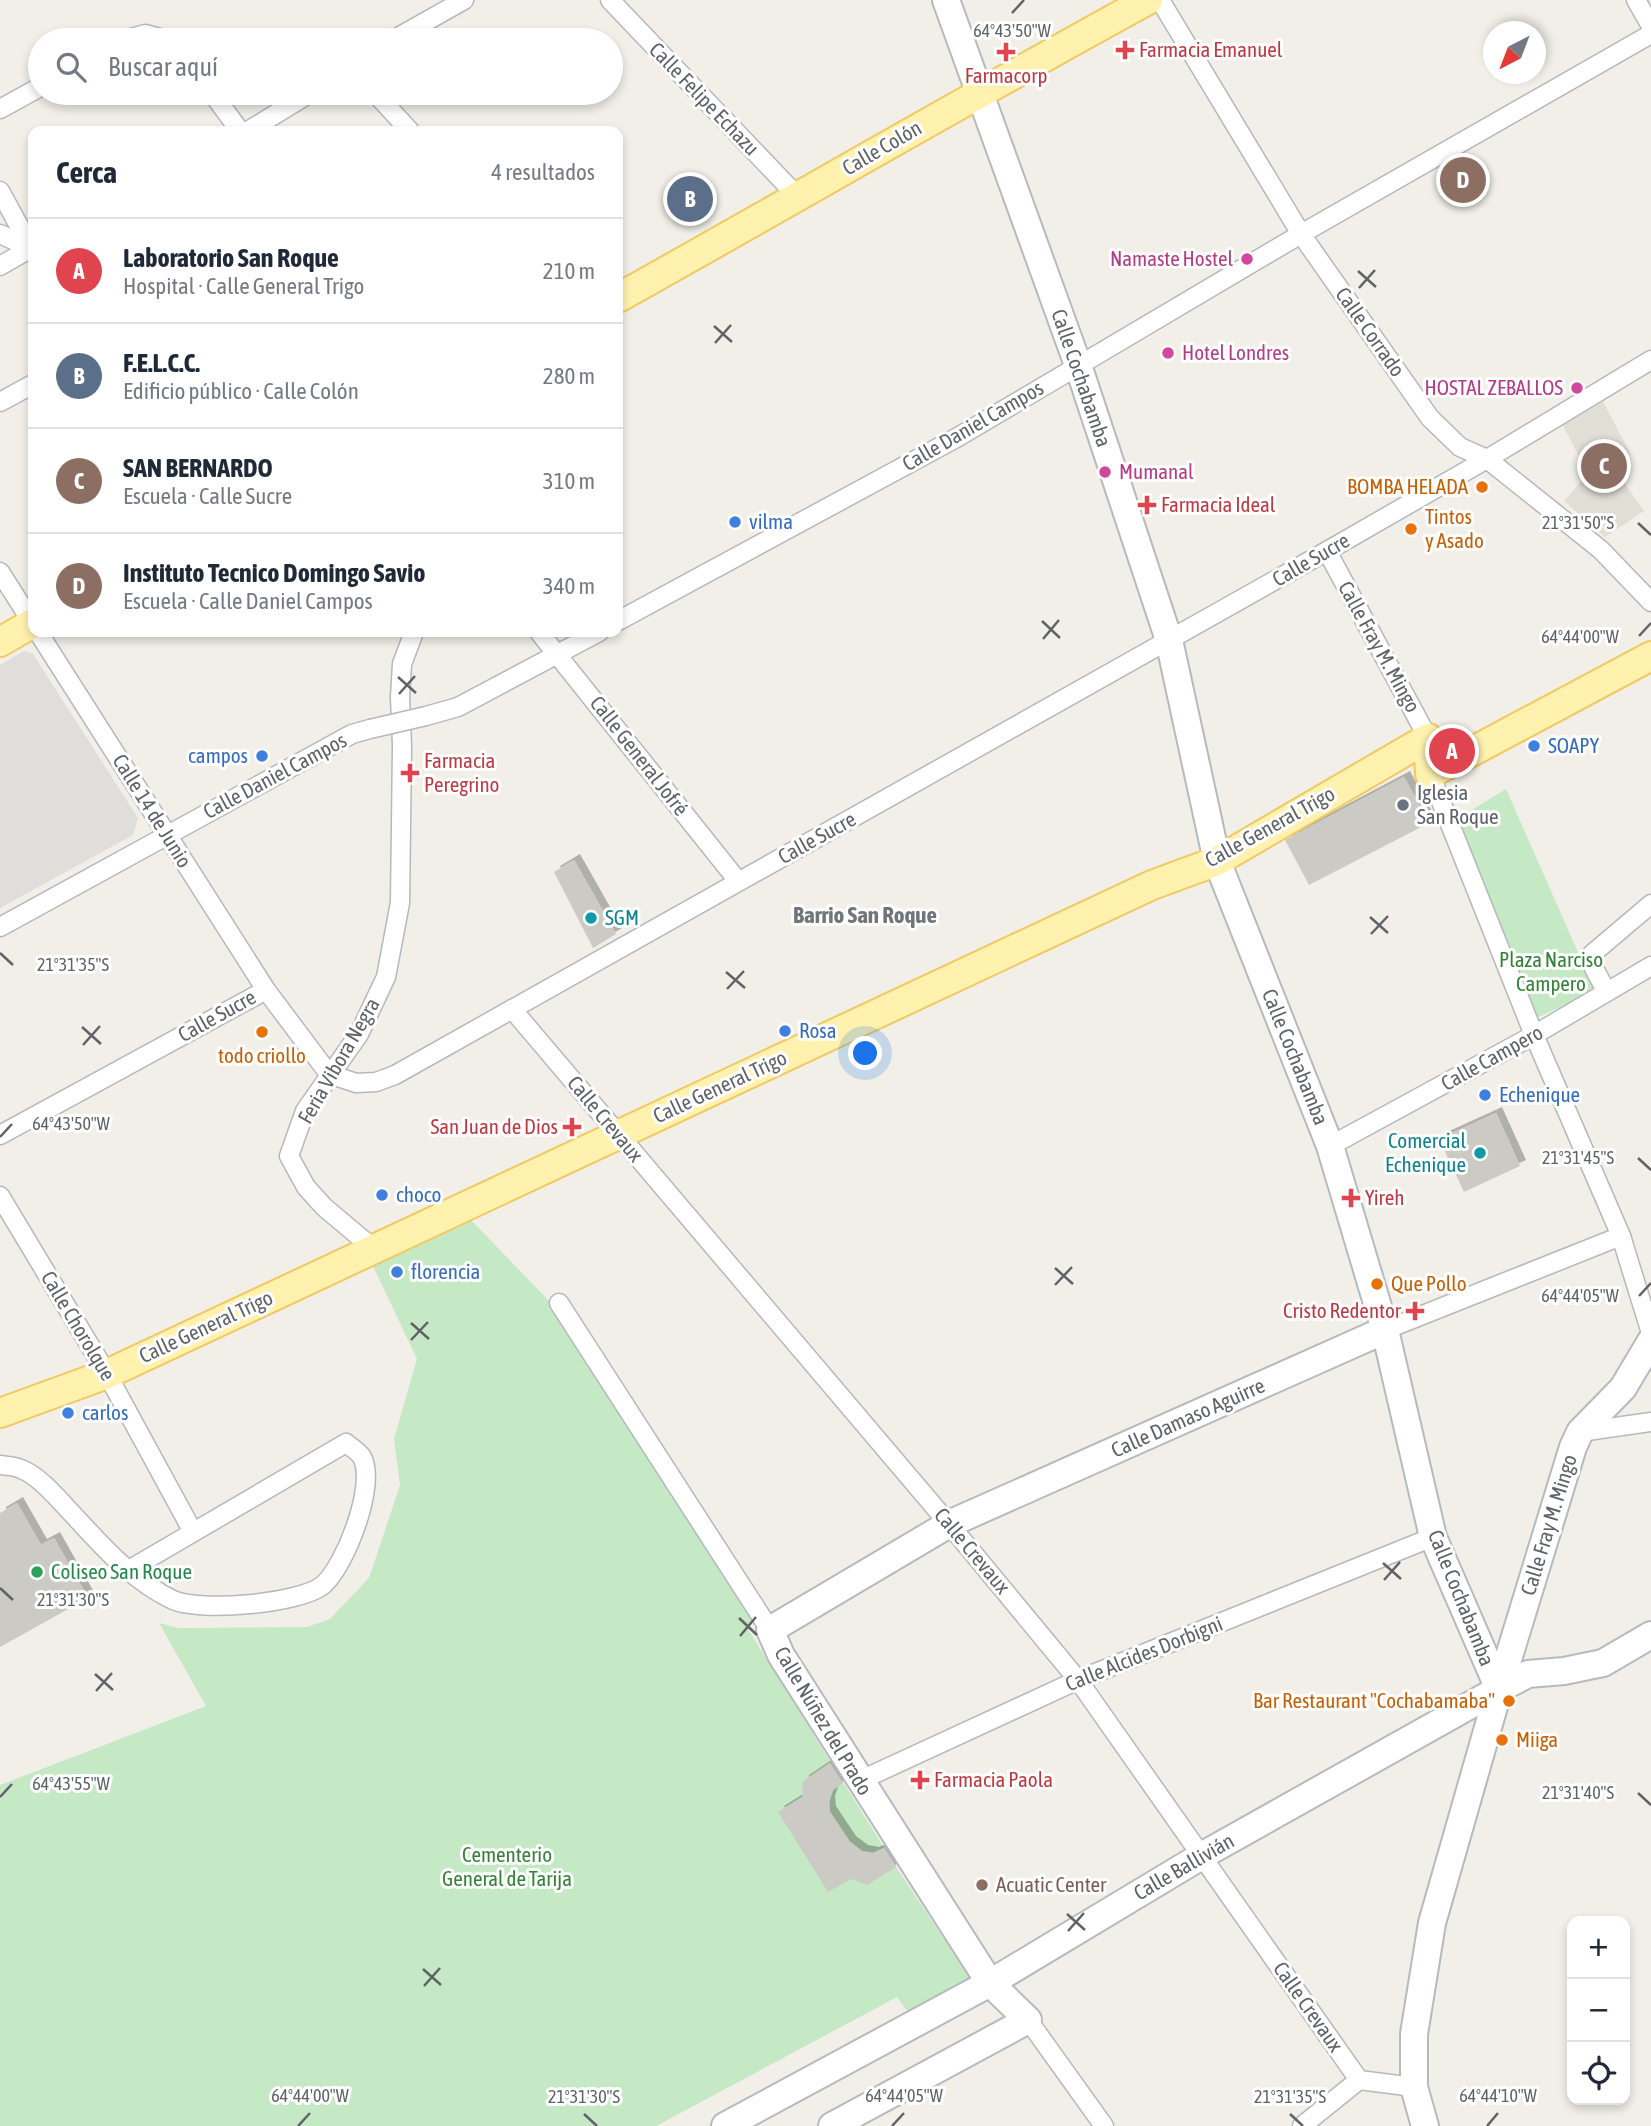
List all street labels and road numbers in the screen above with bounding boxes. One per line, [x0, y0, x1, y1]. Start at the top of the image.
street label: Calle Felipe Echazu [645, 37, 765, 160]
street label: Calle Colón [838, 115, 925, 179]
street label: Calle Corrado [1331, 282, 1410, 381]
street label: Calle Cochabamba [1047, 306, 1117, 450]
street label: Calle Daniel Campos [898, 375, 1047, 475]
street label: Calle Sucre [1268, 527, 1353, 591]
street label: Calle Fray M. Mingo [1334, 577, 1426, 716]
street label: Calle General Jofré [586, 691, 694, 820]
street label: Calle Daniel Campos [199, 727, 350, 823]
street label: Calle 14 de Junio [108, 749, 197, 872]
street label: Calle General Trigo [1201, 781, 1338, 872]
street label: Calle Sucre [774, 806, 860, 868]
street label: Calle Sucre [174, 984, 260, 1046]
street label: Calle Cochabamba [1258, 985, 1334, 1128]
street label: Feria Vibora Negra [292, 993, 384, 1128]
street label: Calle Campero [1437, 1019, 1547, 1095]
street label: Calle General Trigo [649, 1045, 790, 1127]
street label: Calle Crevaux [563, 1071, 649, 1166]
street label: Calle Chorolque [37, 1267, 121, 1384]
street label: Calle General Trigo [135, 1285, 276, 1367]
street label: Calle Damaso Aguirre [1107, 1372, 1268, 1462]
street label: Calle Fray M. Mingo [1515, 1451, 1581, 1598]
street label: Calle Crevaux [930, 1503, 1016, 1598]
street label: Calle Cochabamba [1424, 1526, 1500, 1669]
street label: Calle Alcides Dorbigni [1062, 1611, 1226, 1696]
street label: Calle Núñez del Prado [770, 1642, 878, 1799]
street label: Calle Ballivián [1129, 1828, 1238, 1904]
street label: Calle Crevaux [1269, 1957, 1349, 2056]

